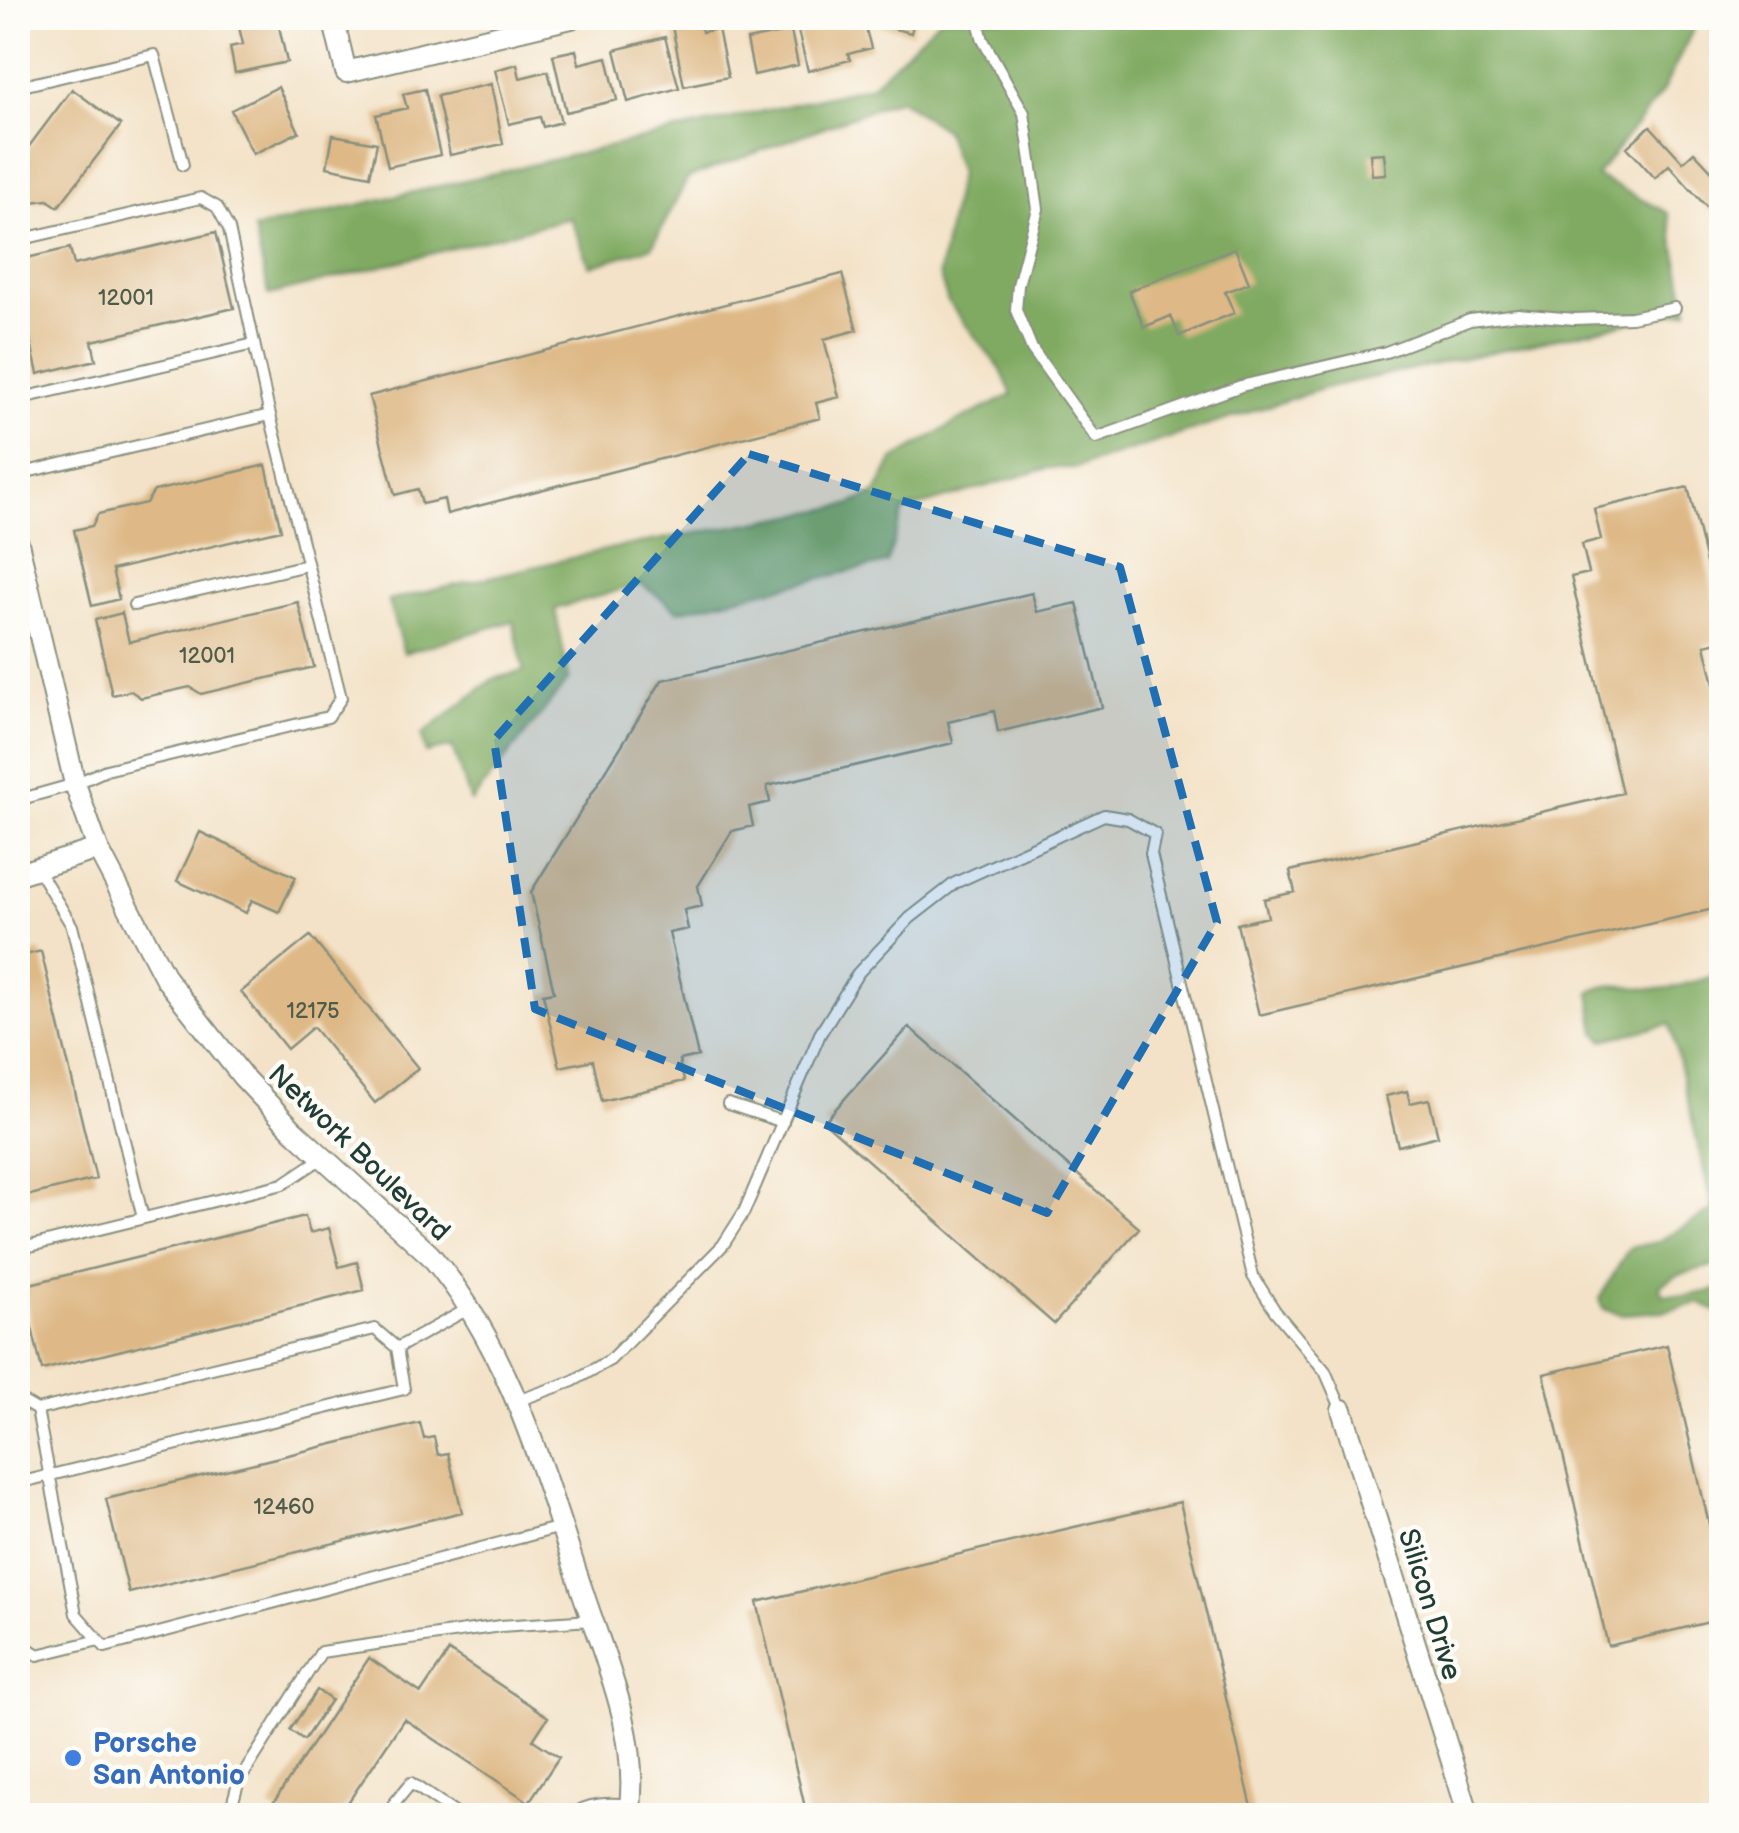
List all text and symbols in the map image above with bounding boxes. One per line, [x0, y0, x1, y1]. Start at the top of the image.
house number: 12001 [98, 285, 154, 312]
house number: 12001 [179, 643, 235, 670]
house number: 12175 [286, 998, 340, 1025]
street label: Network Boulevard [261, 1058, 457, 1248]
house number: 12460 [254, 1494, 315, 1521]
street label: Silicon Drive [1391, 1525, 1468, 1684]
place label: Porsche San Antonio [93, 1727, 245, 1792]
marker: Porsche San Antonio [62, 1747, 84, 1769]

